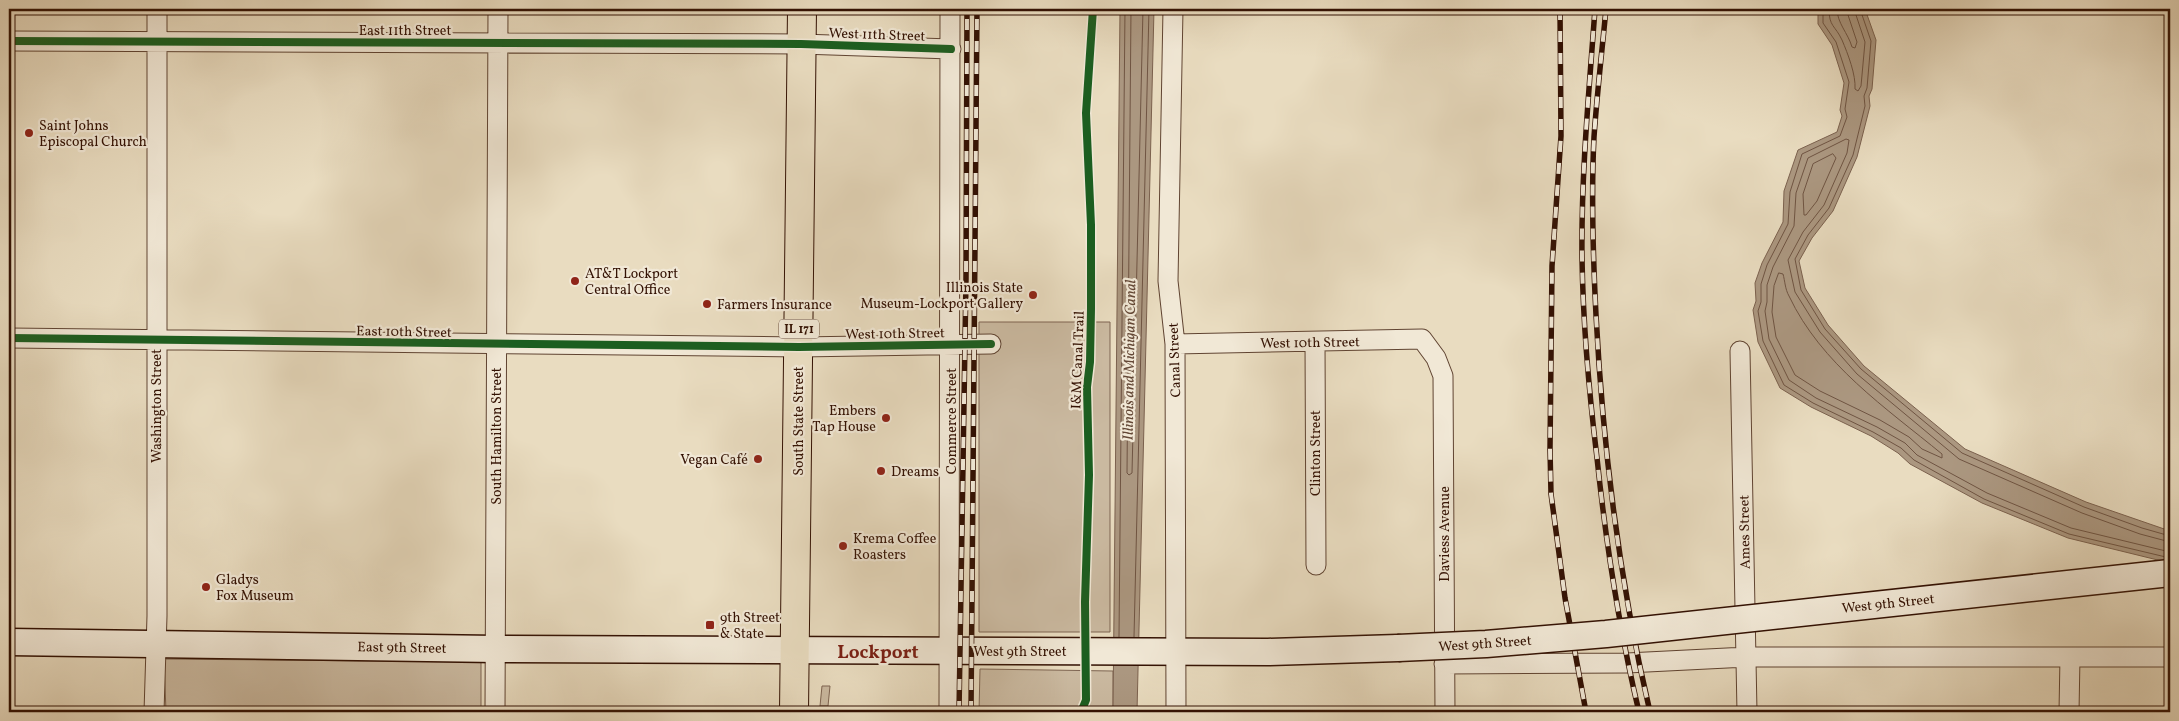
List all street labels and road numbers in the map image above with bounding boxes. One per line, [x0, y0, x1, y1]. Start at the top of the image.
street label: East 11th Street [359, 22, 451, 41]
street label: West 11th Street [828, 24, 926, 47]
street label: I&M Canal Trail [1067, 311, 1090, 409]
road number: IL 171 [779, 320, 819, 338]
street label: East 10th Street [356, 322, 452, 343]
street label: Canal Street [1165, 322, 1186, 398]
street label: West 10th Street [845, 324, 945, 345]
street label: West 10th Street [1260, 333, 1360, 354]
street label: Washington Street [148, 349, 167, 463]
street label: South State Street [790, 366, 809, 476]
street label: South Hamilton Street [488, 367, 507, 505]
street label: Commerce Street [943, 368, 962, 474]
street label: Clinton Street [1307, 410, 1326, 496]
street label: Daviess Avenue [1436, 486, 1455, 582]
street label: Ames Street [1735, 495, 1756, 569]
street label: West 9th Street [1841, 590, 1936, 619]
street label: West 9th Street [1438, 632, 1532, 657]
street label: East 9th Street [357, 638, 447, 659]
street label: West 9th Street [973, 643, 1067, 662]

